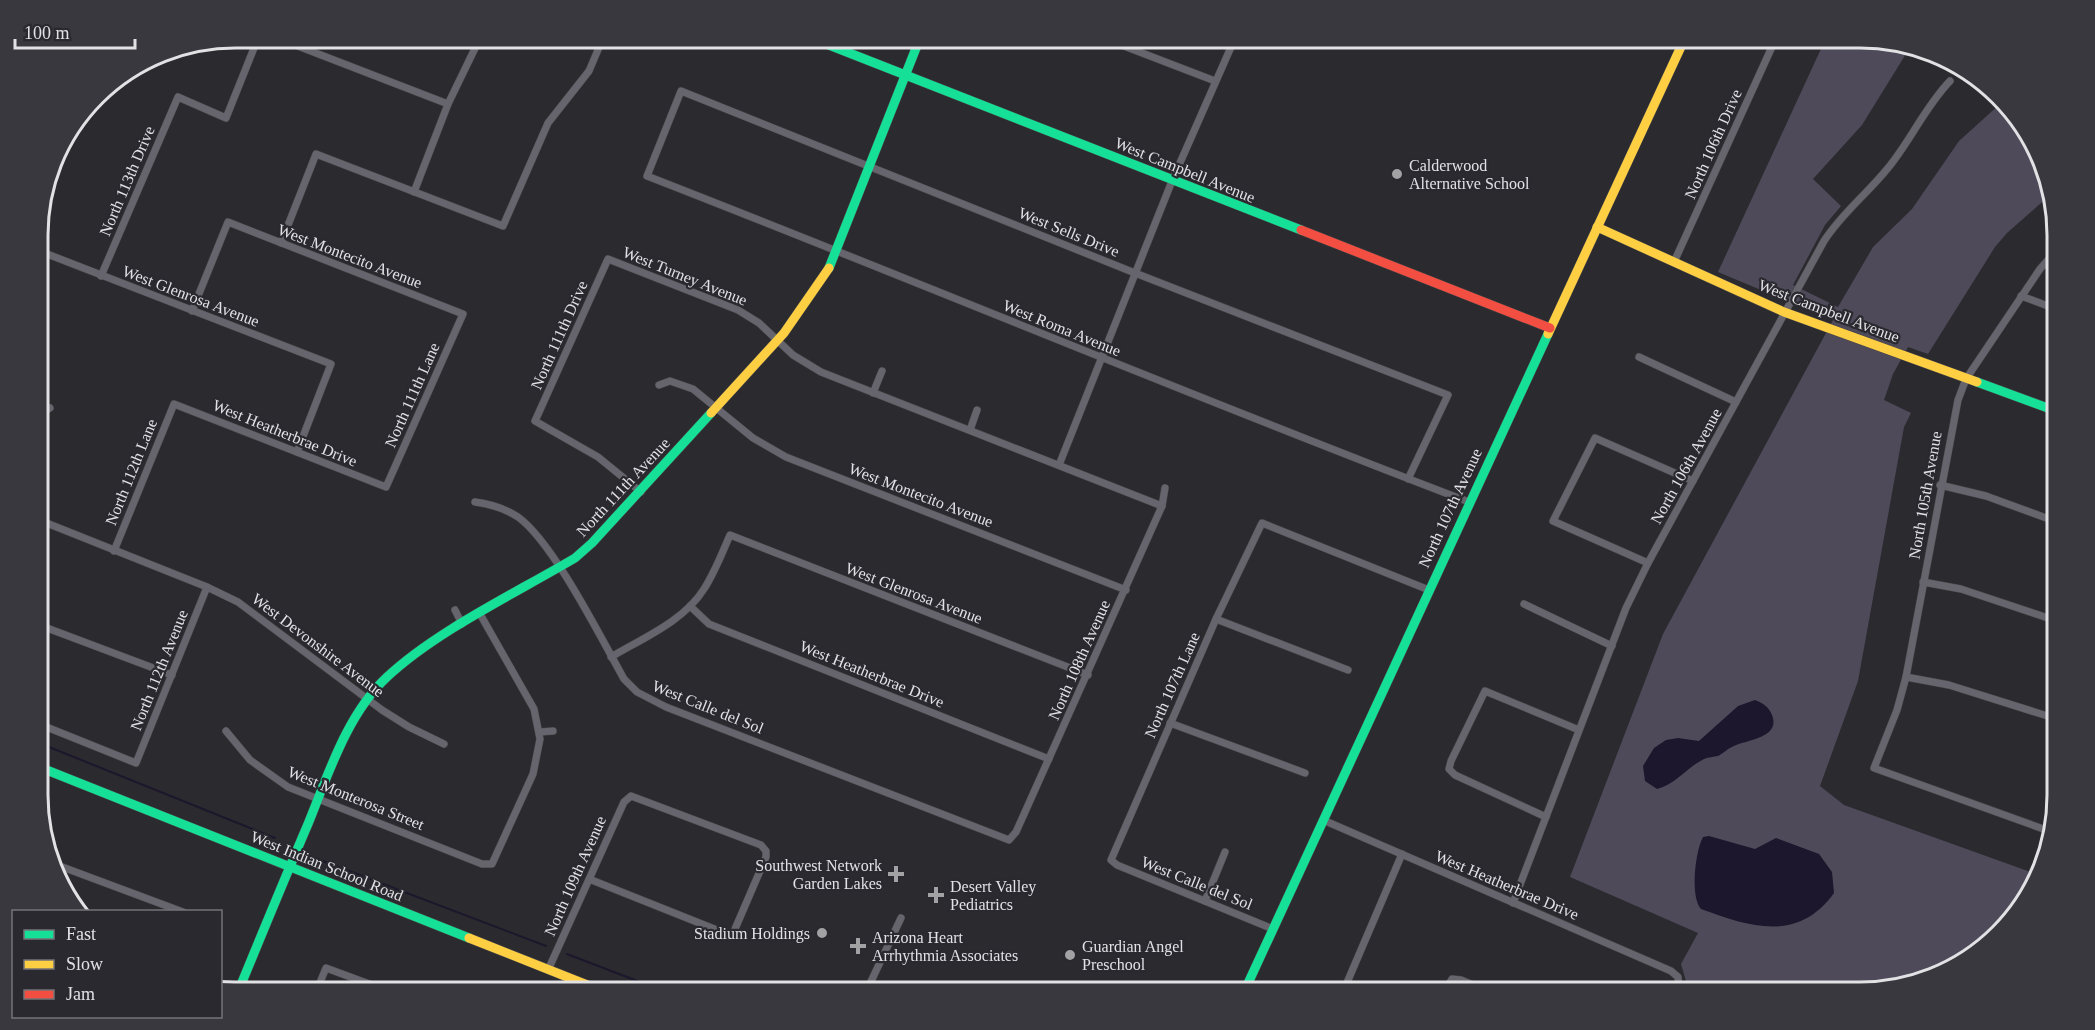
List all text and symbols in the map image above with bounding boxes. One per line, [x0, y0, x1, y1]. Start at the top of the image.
scale bar [15, 12, 135, 50]
text: 100 m [24, 23, 70, 43]
street label: North 106th Drive [1681, 87, 1745, 201]
street label: North 113th Drive [96, 124, 158, 238]
street label: West Campbell Avenue [1112, 134, 1257, 207]
place label: Calderwood Alternative School [1409, 157, 1530, 192]
marker: Calderwood Alternative School [1390, 167, 1404, 181]
street label: West Sells Drive [1016, 204, 1122, 260]
street label: West Montecito Avenue [276, 221, 424, 291]
street label: West Turney Avenue [620, 243, 750, 310]
street label: West Glenrosa Avenue [120, 262, 262, 330]
street label: West Campbell Avenue [1756, 276, 1902, 347]
street label: North 111th Drive [527, 278, 591, 392]
street label: West Roma Avenue [1001, 297, 1123, 359]
street label: North 111th Lane [381, 340, 443, 450]
street label: West Heatherbrae Drive [210, 396, 360, 470]
street label: North 106th Avenue [1647, 405, 1725, 527]
street label: North 112th Lane [102, 416, 160, 528]
street label: North 105th Avenue [1905, 430, 1945, 560]
street label: North 111th Avenue [573, 434, 673, 540]
street label: North 107th Avenue [1415, 446, 1485, 570]
street label: West Montecito Avenue [847, 460, 995, 530]
street label: West Glenrosa Avenue [843, 559, 985, 627]
street label: West Devonshire Avenue [249, 590, 387, 700]
street label: North 108th Avenue [1045, 597, 1113, 723]
street label: North 112th Avenue [127, 607, 191, 733]
street label: North 107th Lane [1141, 630, 1203, 740]
street label: West Heatherbrae Drive [797, 637, 947, 711]
street label: West Calle del Sol [650, 677, 767, 737]
street label: West Monterosa Street [285, 763, 427, 833]
street label: North 109th Avenue [541, 813, 609, 939]
street label: West Indian School Road [248, 828, 406, 904]
street label: West Heatherbrae Drive [1433, 847, 1581, 923]
street label: West Calle del Sol [1139, 853, 1256, 913]
place label: Southwest Network Garden Lakes [755, 857, 882, 892]
marker: Southwest Network Garden Lakes [887, 865, 905, 883]
place label: Desert Valley Pediatrics [950, 878, 1036, 913]
marker: Desert Valley Pediatrics [927, 886, 945, 904]
legend [12, 910, 222, 1018]
text: Fast [66, 924, 96, 944]
place label: Stadium Holdings [694, 925, 810, 943]
marker: Stadium Holdings [815, 926, 829, 940]
place label: Arizona Heart Arrhythmia Associates [872, 929, 1018, 965]
marker: Arizona Heart Arrhythmia Associates [849, 937, 867, 955]
place label: Guardian Angel Preschool [1082, 938, 1184, 973]
marker: Guardian Angel Preschool [1063, 948, 1077, 962]
text: Slow [66, 954, 103, 974]
text: Jam [66, 984, 95, 1004]

